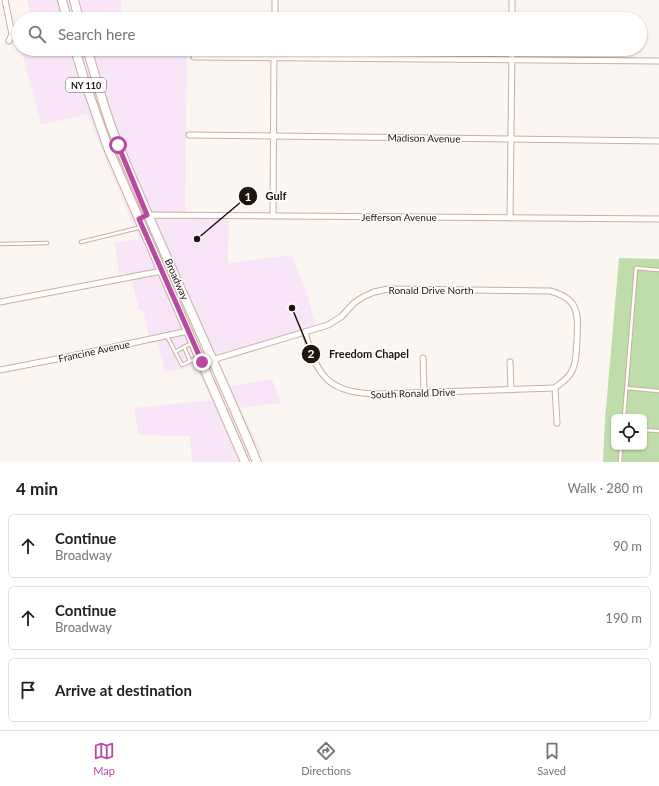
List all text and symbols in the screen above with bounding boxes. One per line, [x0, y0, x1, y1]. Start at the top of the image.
search box [12, 12, 647, 56]
icon: search [26, 23, 48, 45]
text: Search here [58, 25, 135, 43]
road number: NY 110 [66, 78, 106, 92]
street label: Madison Avenue [387, 131, 461, 145]
route start [109, 136, 127, 154]
callout: Gulf [238, 185, 294, 208]
text: 1 [245, 189, 252, 204]
text: Gulf [266, 189, 286, 202]
street label: Jefferson Avenue [361, 211, 437, 223]
street label: Broadway [163, 257, 192, 302]
street label: Ronald Drive North [388, 284, 474, 296]
street label: Francine Avenue [57, 338, 131, 364]
callout: Freedom Chapel [301, 342, 416, 365]
text: 2 [308, 346, 315, 361]
text: Freedom Chapel [329, 347, 409, 360]
route end [193, 353, 211, 371]
street label: South Ronald Drive [370, 386, 456, 400]
map controls [611, 414, 647, 450]
button: locate [611, 414, 647, 450]
text: 4 min [16, 478, 58, 499]
text: Walk · 280 m [567, 480, 643, 496]
text: Continue [55, 529, 116, 547]
icon: ahead [17, 535, 39, 557]
text: 90 m [613, 538, 642, 554]
text: Broadway [55, 547, 112, 563]
text: Continue [55, 601, 116, 619]
icon: ahead [17, 607, 39, 629]
text: 190 m [605, 610, 642, 626]
text: Broadway [55, 619, 112, 635]
icon: arrive [17, 679, 39, 701]
text: Arrive at destination [55, 681, 192, 699]
tab: Map [93, 740, 115, 777]
tab: Directions [301, 740, 351, 777]
tab: Saved [537, 740, 566, 777]

